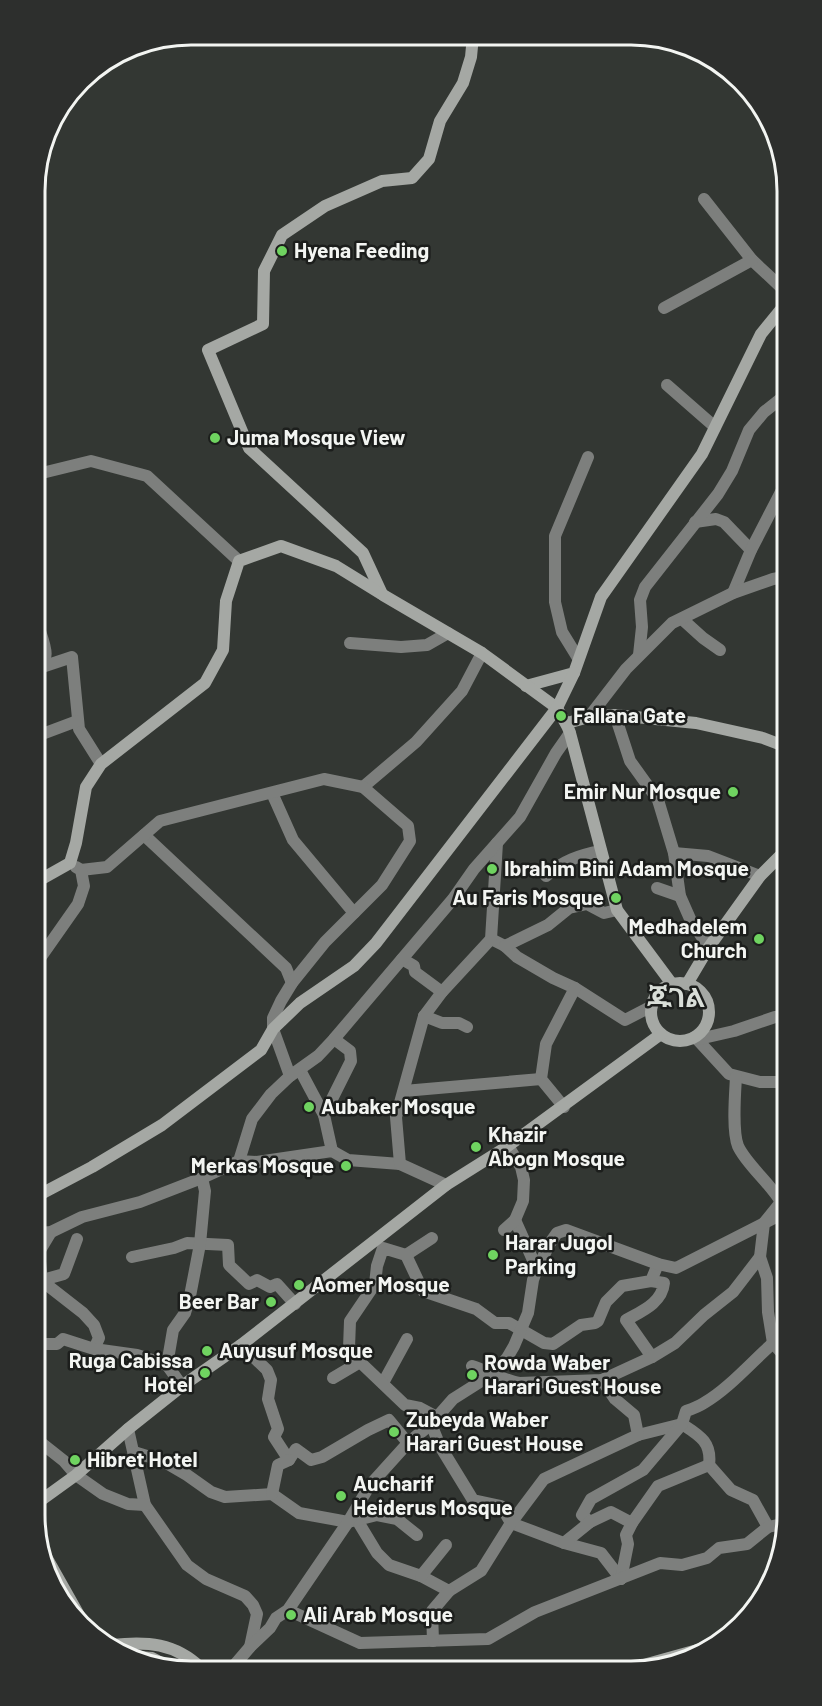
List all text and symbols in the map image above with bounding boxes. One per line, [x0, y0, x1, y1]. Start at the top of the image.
place label: Hyena Feeding [294, 237, 429, 262]
marker: Hyena Feeding [275, 244, 289, 258]
place label: Juma Mosque View [227, 424, 406, 449]
marker: Juma Mosque View [208, 431, 222, 445]
place label: Fallana Gate [573, 702, 686, 727]
marker: Fallana Gate [554, 709, 568, 723]
place label: Emir Nur Mosque [564, 778, 721, 803]
marker: Emir Nur Mosque [726, 785, 740, 799]
place label: Ibrahim Bini Adam Mosque [504, 855, 749, 880]
marker: Ibrahim Bini Adam Mosque [485, 862, 499, 876]
place label: Au Faris Mosque [452, 884, 604, 909]
marker: Au Faris Mosque [609, 891, 623, 905]
place label: Medhadelem Church [629, 913, 747, 962]
marker: Medhadelem Church [752, 932, 766, 946]
district label: ጁገል [647, 980, 705, 1012]
place label: Aubaker Mosque [321, 1093, 476, 1118]
marker: Aubaker Mosque [302, 1100, 316, 1114]
place label: Khazir Abogn Mosque [488, 1121, 625, 1170]
marker: Khazir Abogn Mosque [469, 1140, 483, 1154]
place label: Merkas Mosque [191, 1152, 334, 1177]
marker: Merkas Mosque [339, 1159, 353, 1173]
place label: Harar Jugol Parking [505, 1229, 613, 1278]
marker: Harar Jugol Parking [486, 1248, 500, 1262]
place label: Aomer Mosque [311, 1271, 450, 1296]
marker: Aomer Mosque [292, 1278, 306, 1292]
place label: Beer Bar [179, 1288, 259, 1313]
marker: Beer Bar [264, 1295, 278, 1309]
place label: Auyusuf Mosque [219, 1337, 373, 1362]
marker: Auyusuf Mosque [200, 1344, 214, 1358]
place label: Ruga Cabissa Hotel [69, 1347, 193, 1396]
place label: Rowda Waber Harari Guest House [484, 1349, 662, 1398]
marker: Ruga Cabissa Hotel [198, 1366, 212, 1380]
marker: Rowda Waber Harari Guest House [465, 1368, 479, 1382]
place label: Zubeyda Waber Harari Guest House [406, 1406, 584, 1455]
marker: Zubeyda Waber Harari Guest House [387, 1425, 401, 1439]
place label: Hibret Hotel [87, 1446, 198, 1471]
marker: Hibret Hotel [68, 1453, 82, 1467]
place label: Aucharif Heiderus Mosque [353, 1470, 513, 1519]
marker: Aucharif Heiderus Mosque [334, 1489, 348, 1503]
place label: Ali Arab Mosque [303, 1601, 453, 1626]
marker: Ali Arab Mosque [284, 1608, 298, 1622]

